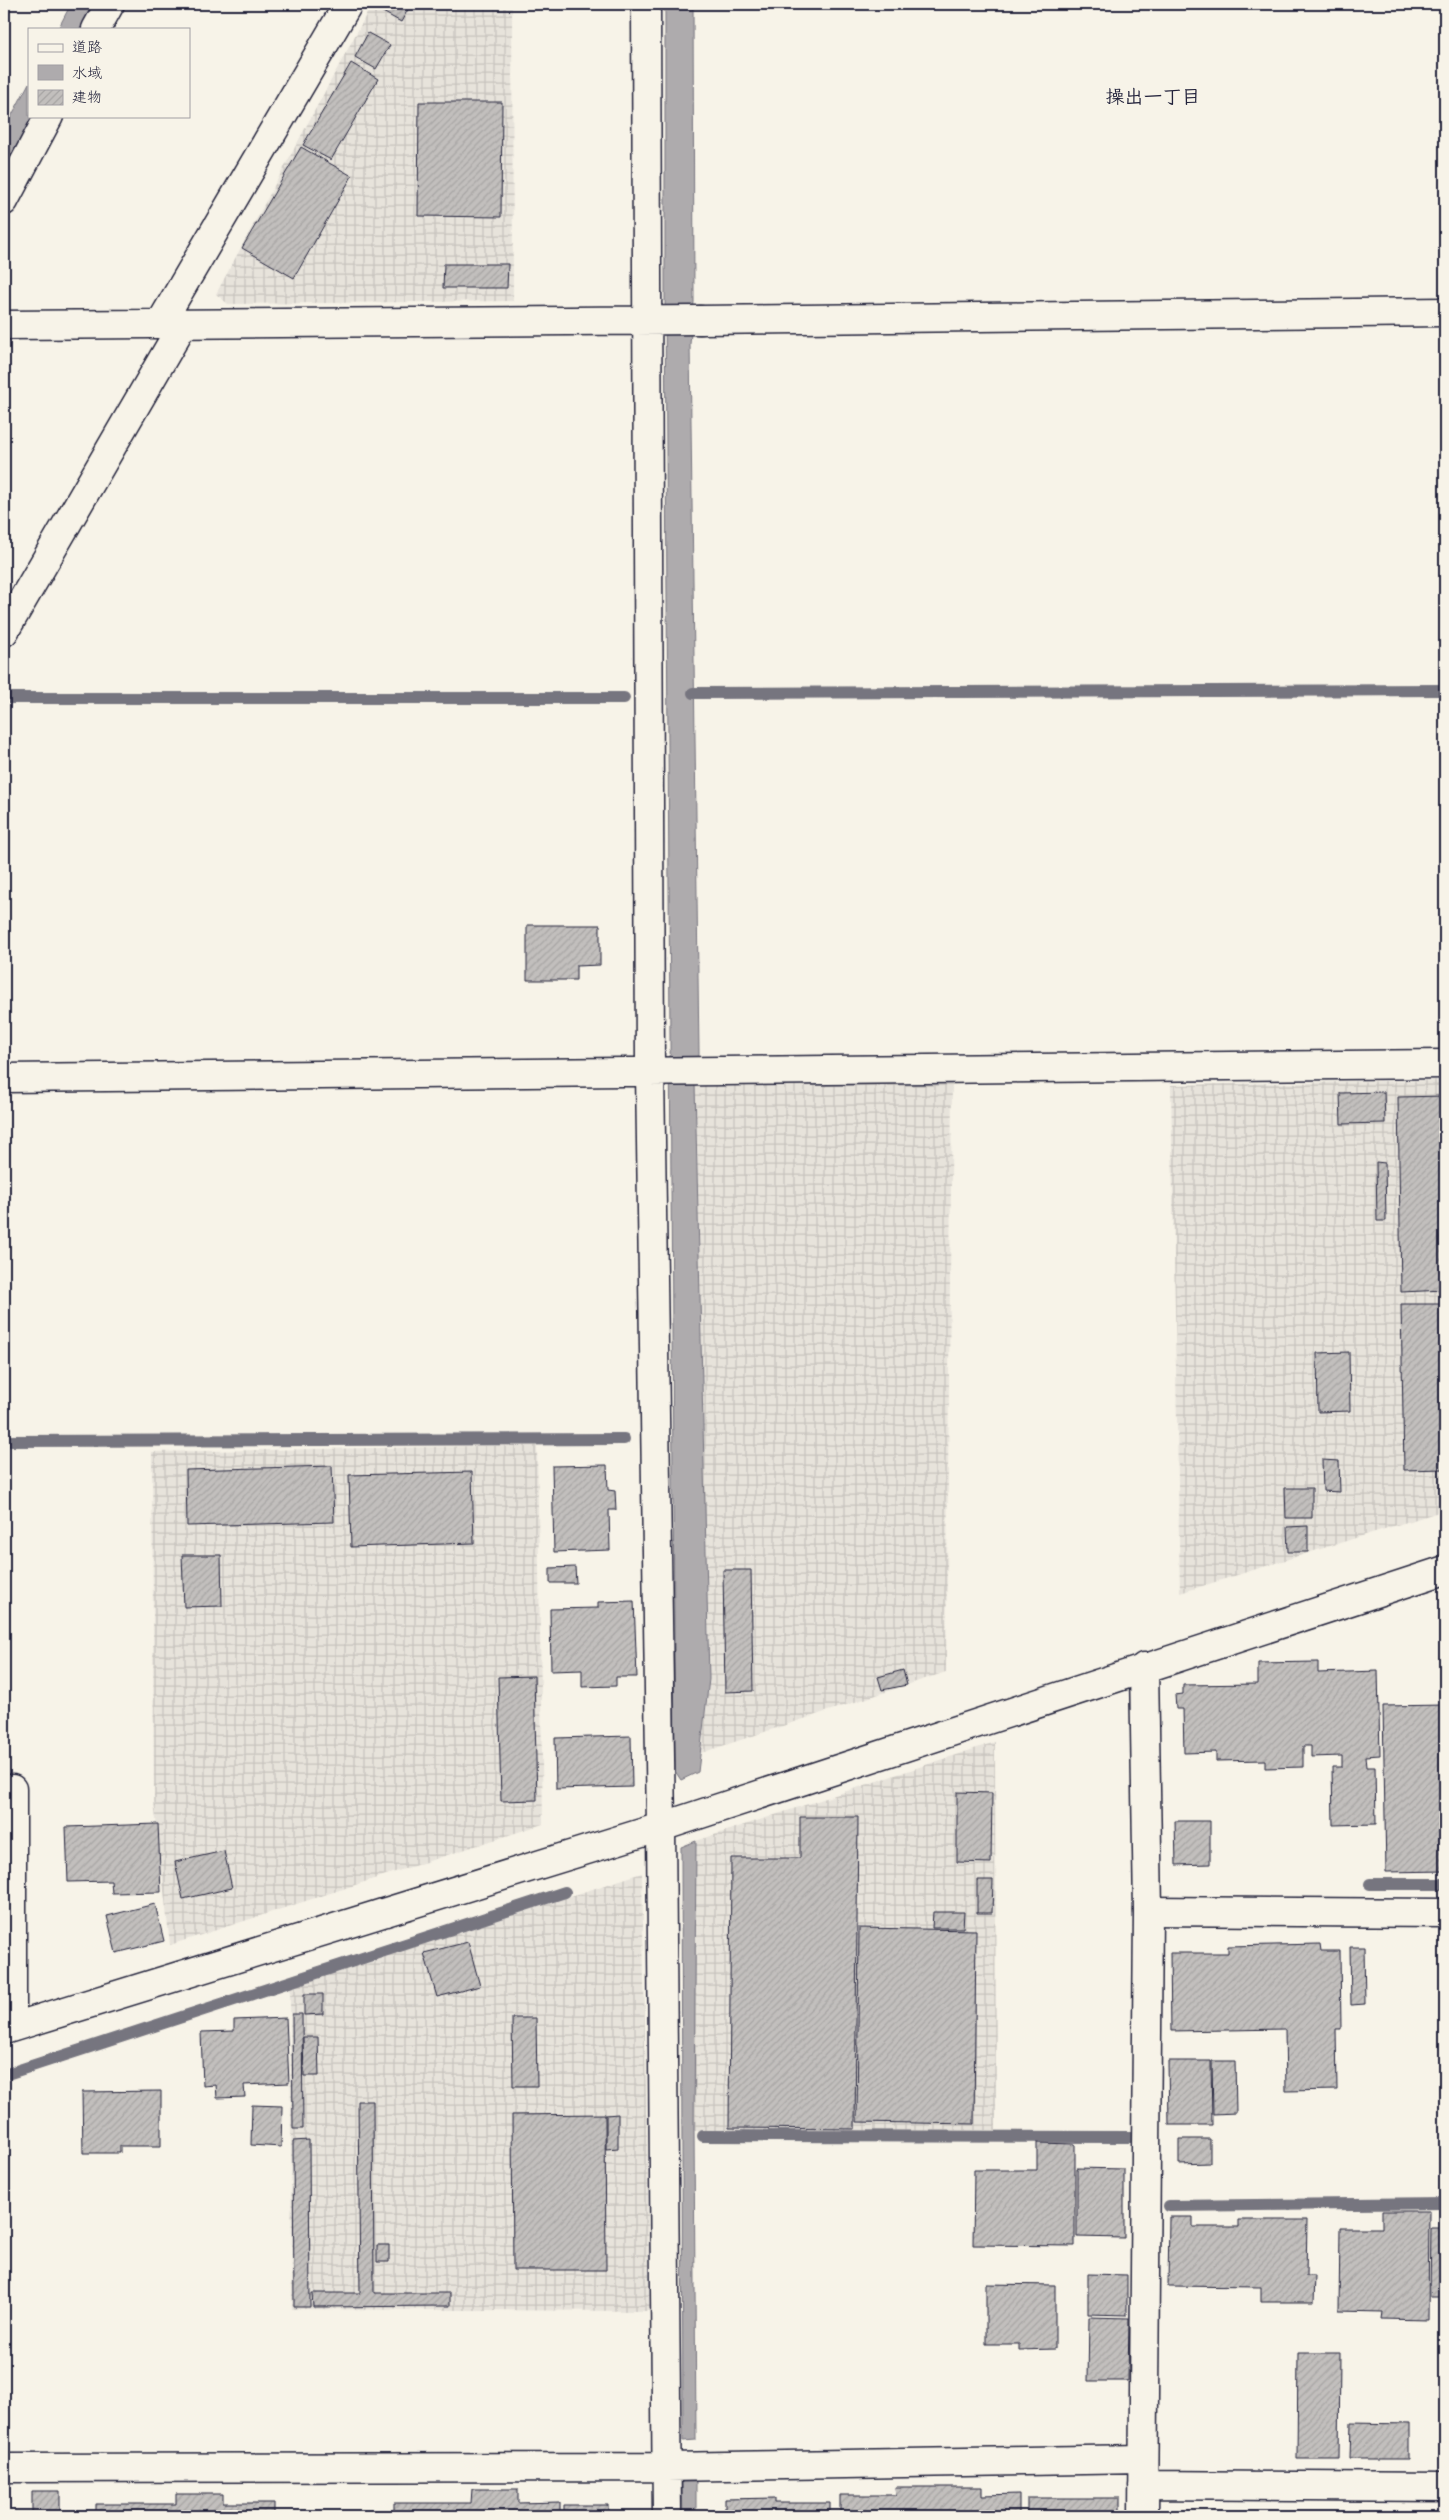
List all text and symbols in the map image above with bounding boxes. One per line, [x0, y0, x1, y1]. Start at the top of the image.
legend [28, 28, 190, 118]
text: 道路 [72, 37, 102, 58]
text: 水域 [72, 63, 102, 84]
district label: 操出一丁目 [1105, 84, 1201, 111]
text: 建物 [72, 87, 102, 108]

